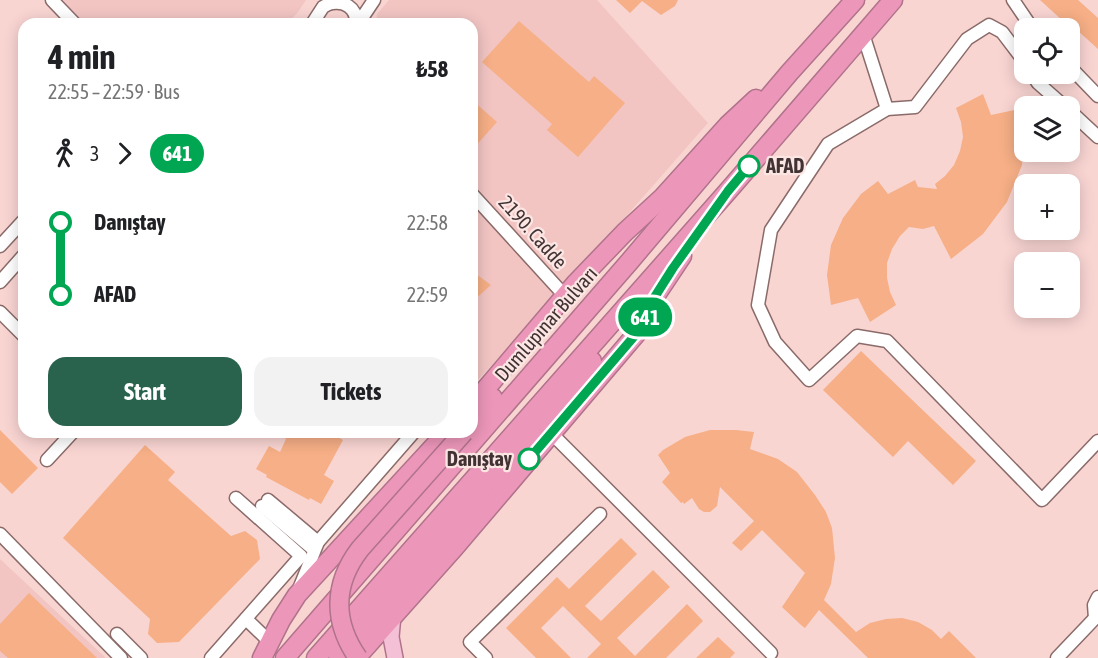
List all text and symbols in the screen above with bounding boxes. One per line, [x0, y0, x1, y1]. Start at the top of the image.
map controls [1014, 18, 1080, 318]
button: locate [1014, 18, 1080, 84]
text: 4 min [48, 38, 115, 76]
text: ₺58 [416, 56, 448, 82]
text: 22:55 – 22:59 · Bus [48, 80, 180, 103]
button: layers [1014, 96, 1080, 162]
icon: walk [48, 137, 81, 170]
icon: forward [108, 137, 141, 170]
text: 641 [162, 141, 192, 165]
text: 3 [90, 142, 99, 165]
place label: AFAD [765, 154, 804, 177]
marker: AFAD [738, 155, 760, 177]
button: + [1014, 174, 1080, 240]
street label: 2190. Cadde [495, 190, 572, 273]
text: Danıştay [94, 209, 166, 235]
text: 22:58 [407, 211, 448, 234]
button: − [1014, 252, 1080, 318]
street label: Dumlupınar Bulvarı [490, 262, 602, 386]
text: AFAD [94, 281, 136, 307]
text: 22:59 [407, 283, 448, 306]
line badge: 641 [610, 298, 680, 336]
text: 641 [630, 305, 660, 329]
button: Start [48, 357, 242, 426]
button: Tickets [254, 357, 448, 426]
place label: Danıştay [447, 447, 513, 470]
marker: Danıştay [518, 448, 540, 470]

